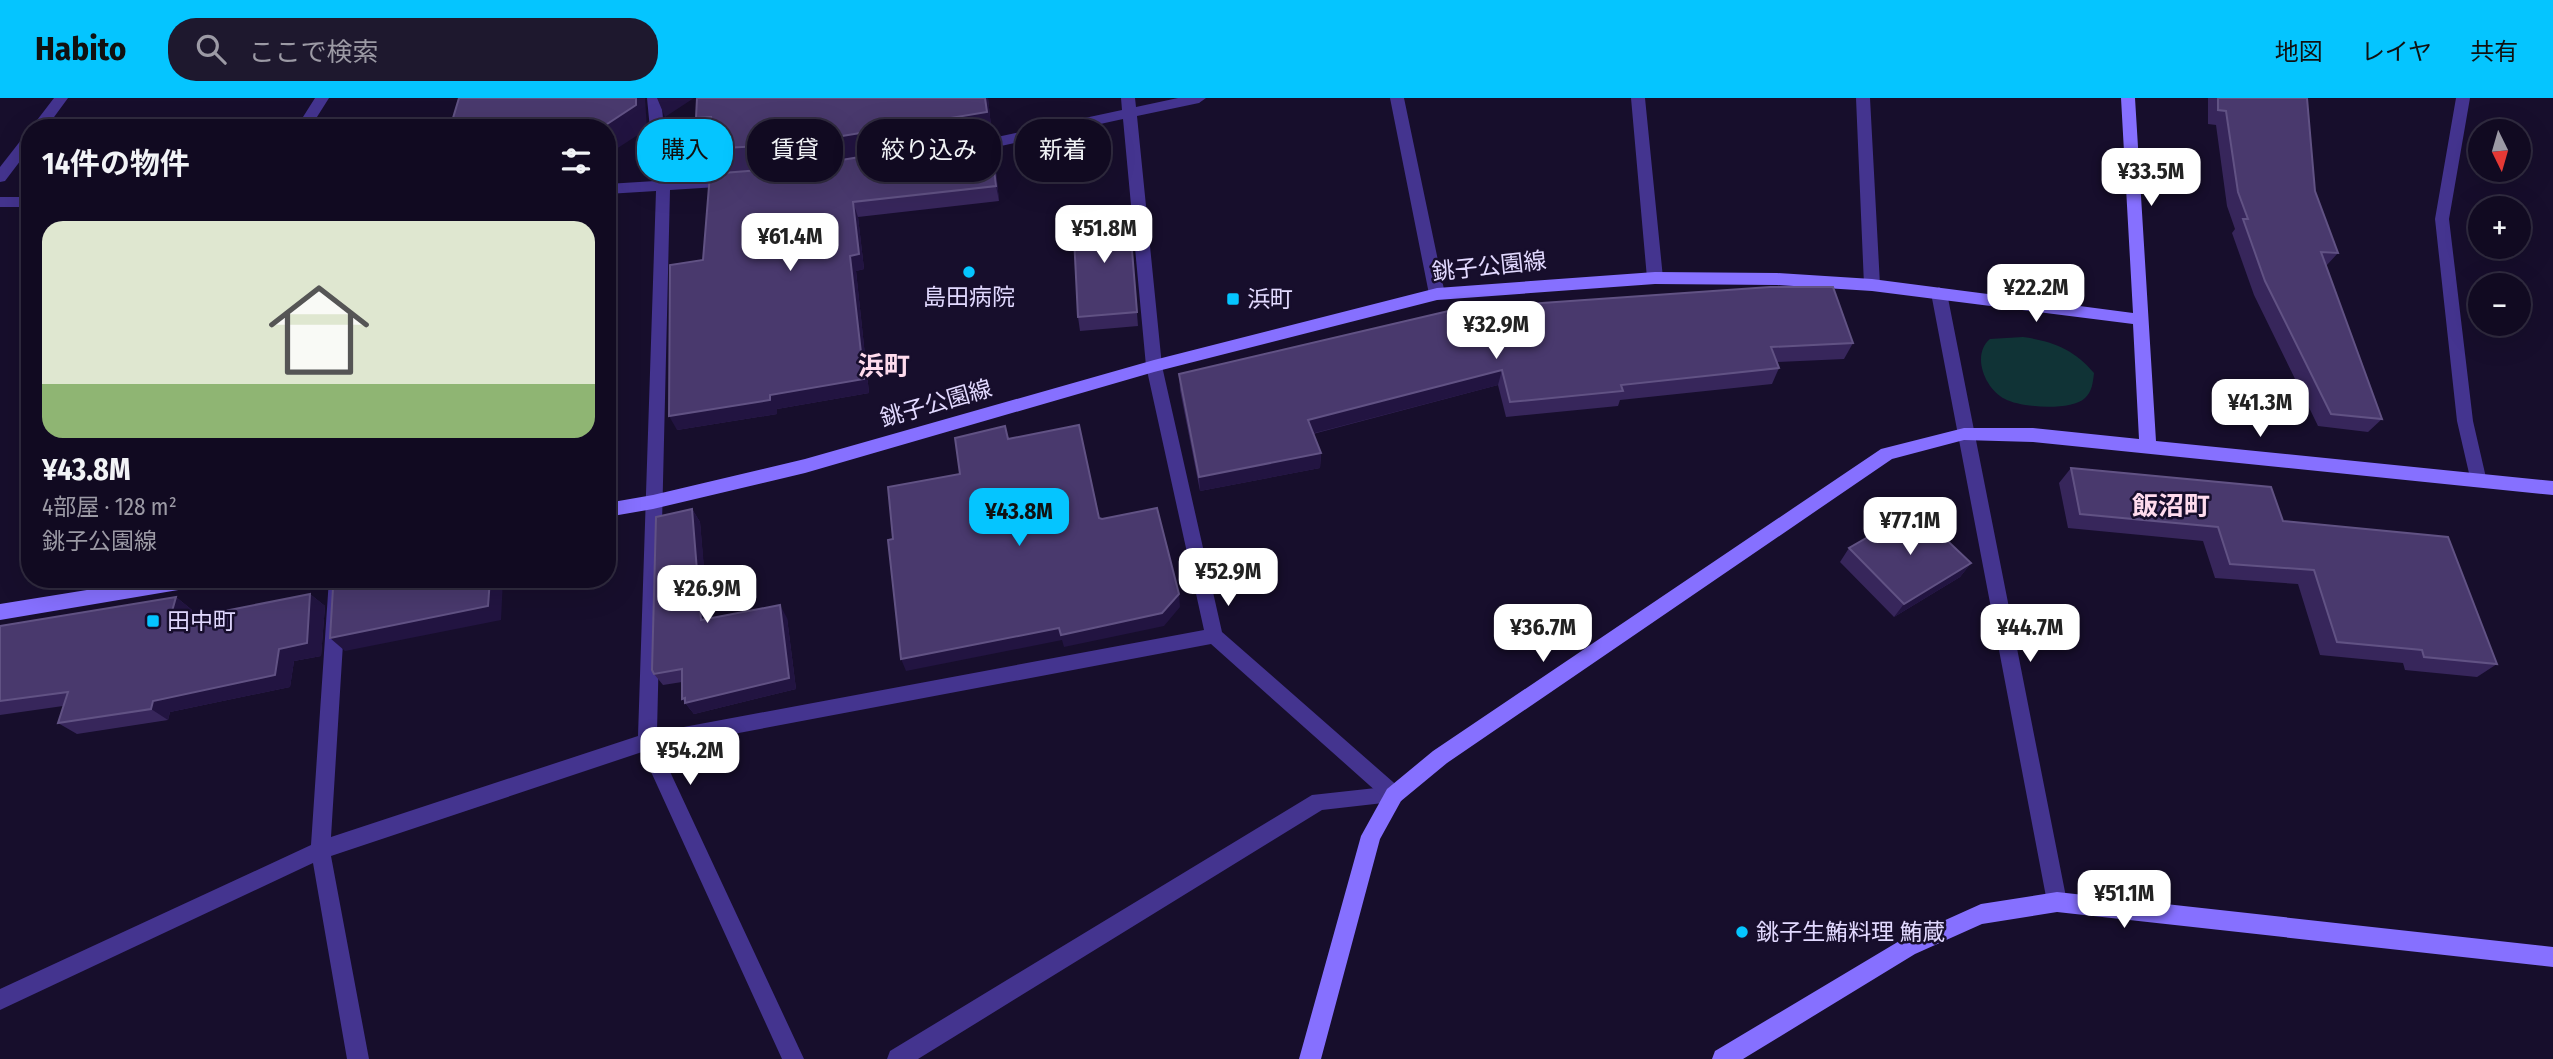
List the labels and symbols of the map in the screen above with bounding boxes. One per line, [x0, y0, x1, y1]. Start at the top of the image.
north arrow [2468, 119, 2530, 182]
pin: ¥33.5M [2094, 148, 2208, 208]
pin: ¥51.8M [1047, 206, 1161, 265]
pin: ¥61.4M [733, 214, 847, 273]
street label: 銚子公園線 [1430, 246, 1548, 286]
marker: 島田病院 [961, 264, 977, 280]
pin: ¥22.2M [1979, 264, 2093, 324]
place label: 島田病院 [923, 283, 1015, 311]
place label: 浜町 [1247, 285, 1293, 313]
marker: 浜町 [1225, 291, 1241, 307]
pin: ¥32.9M [1439, 302, 1553, 361]
district label: 浜町 [858, 351, 910, 382]
street label: 銚子公園線 [877, 374, 995, 432]
pin: ¥41.3M [2203, 380, 2317, 439]
pin: ¥43.8M [962, 489, 1076, 548]
district label: 飯沼町 [2132, 491, 2210, 522]
pin: ¥77.1M [1853, 498, 1967, 557]
pin: ¥52.9M [1171, 548, 1285, 608]
pin: ¥26.9M [650, 566, 764, 625]
pin: ¥36.7M [1486, 604, 1600, 664]
pin: ¥44.7M [1973, 604, 2087, 664]
place label: 田中町 [167, 607, 236, 635]
marker: 田中町 [145, 613, 161, 629]
pin: ¥54.2M [633, 728, 747, 787]
pin: ¥51.1M [2067, 870, 2181, 930]
place label: 銚子生鮪料理 鮪蔵 [1756, 918, 1945, 946]
marker: 銚子生鮪料理 鮪蔵 [1734, 924, 1750, 940]

